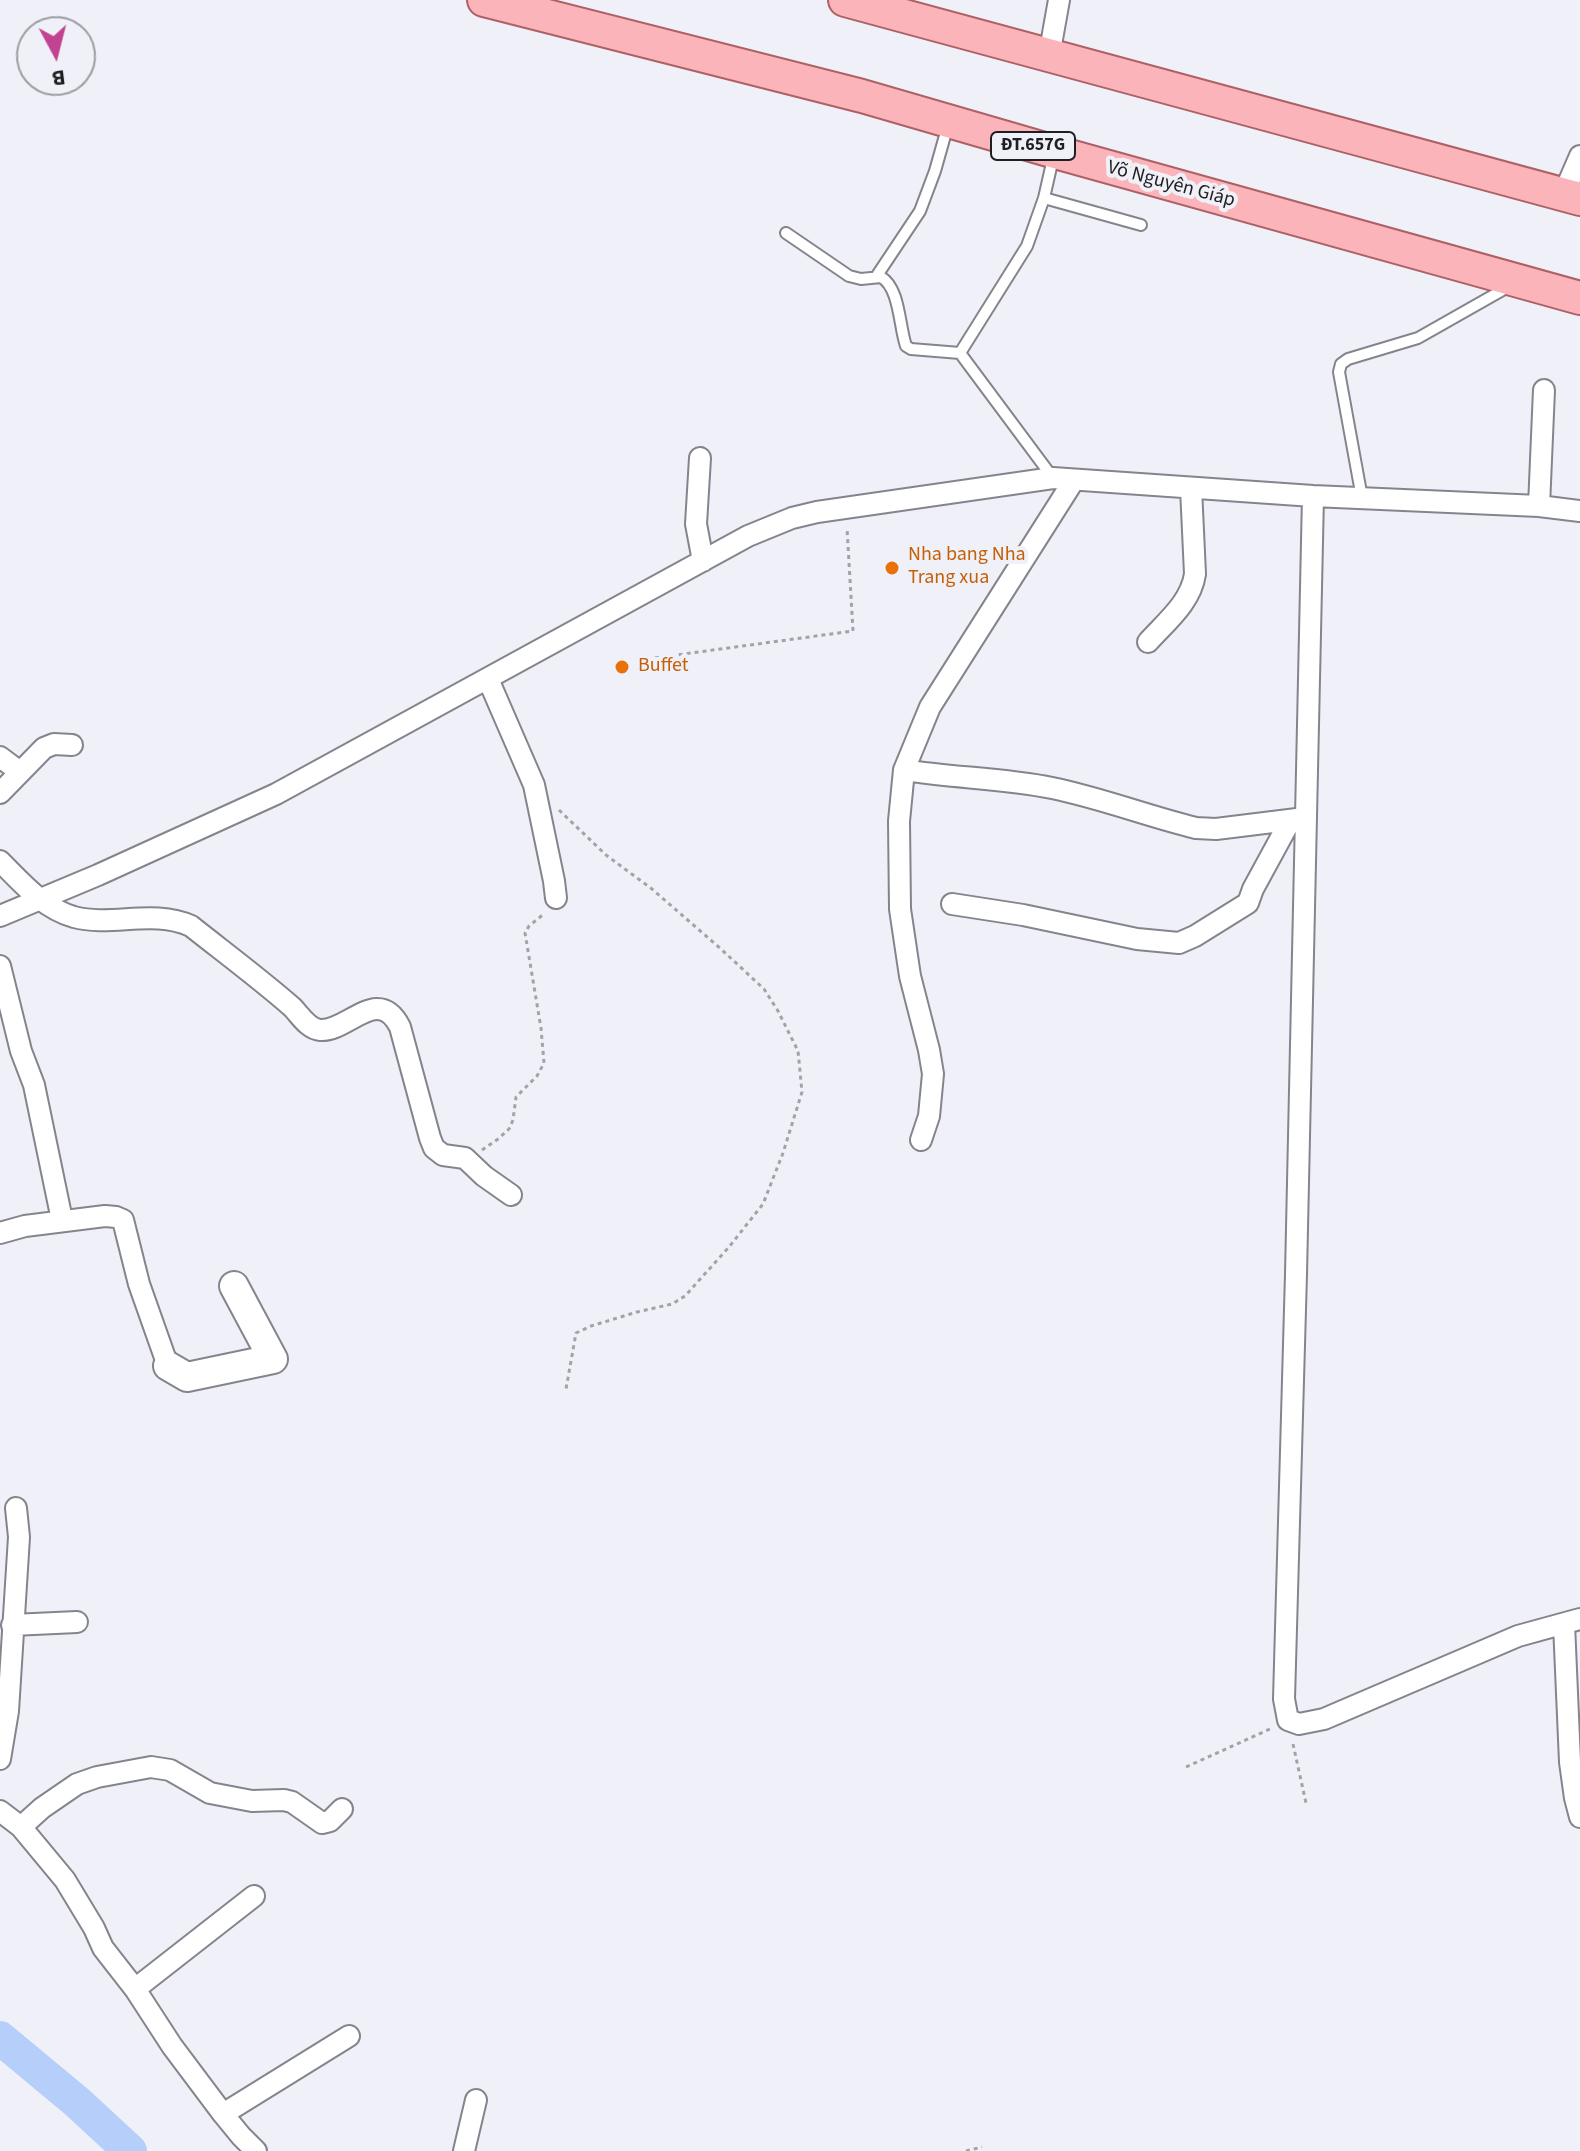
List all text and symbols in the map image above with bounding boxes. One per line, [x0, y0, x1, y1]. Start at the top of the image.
north arrow [16, 16, 96, 96]
text: B [50, 61, 67, 95]
road number: ĐT.657G [991, 132, 1075, 160]
street label: Võ Nguyên Giáp [1104, 156, 1238, 214]
place label: Nha bang Nha Trang xua [908, 544, 1026, 591]
marker: Nha bang Nha Trang xua [883, 559, 901, 577]
place label: Buffet [638, 655, 688, 679]
marker: Buffet [613, 658, 631, 676]

